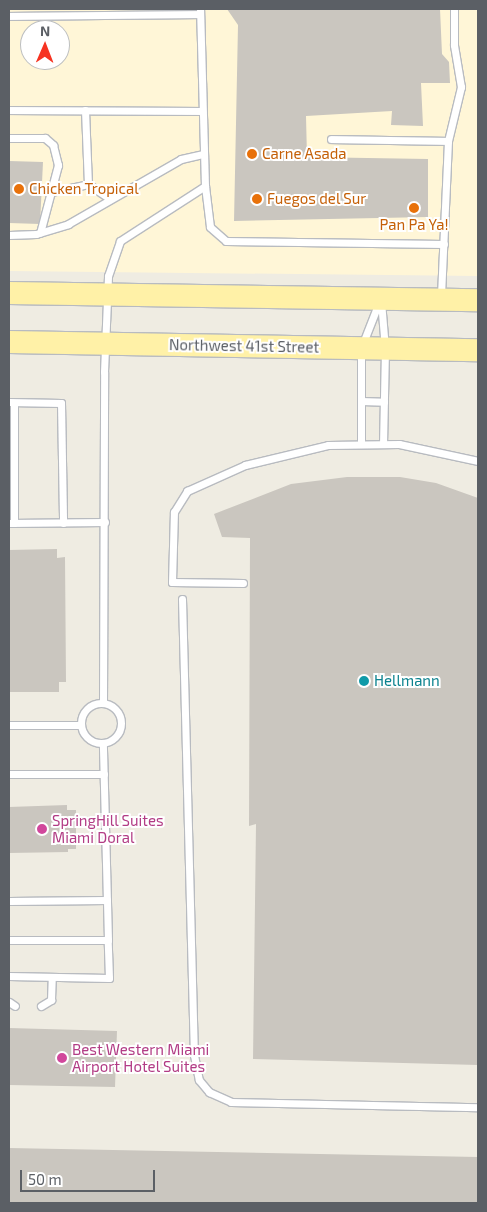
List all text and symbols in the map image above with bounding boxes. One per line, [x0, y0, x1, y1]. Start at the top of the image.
north arrow [20, 20, 70, 70]
text: N [40, 22, 50, 39]
place label: Carne Asada [262, 145, 347, 163]
marker: Carne Asada [246, 148, 258, 160]
place label: Chicken Tropical [29, 180, 139, 198]
marker: Chicken Tropical [13, 183, 25, 195]
place label: Fuegos del Sur [267, 190, 367, 208]
marker: Fuegos del Sur [251, 193, 263, 205]
marker: Pan Pa Ya! [408, 202, 420, 214]
place label: Pan Pa Ya! [379, 216, 449, 234]
street label: Northwest 41st Street [169, 336, 319, 356]
place label: Hellmann [374, 672, 440, 690]
marker: Hellmann [358, 675, 370, 687]
place label: SpringHill Suites Miami Doral [52, 811, 164, 846]
marker: SpringHill Suites Miami Doral [36, 823, 48, 835]
place label: Best Western Miami Airport Hotel Suites [72, 1040, 209, 1075]
marker: Best Western Miami Airport Hotel Suites [56, 1052, 68, 1064]
scale bar [22, 1160, 158, 1192]
text: 50 m [28, 1170, 62, 1188]

